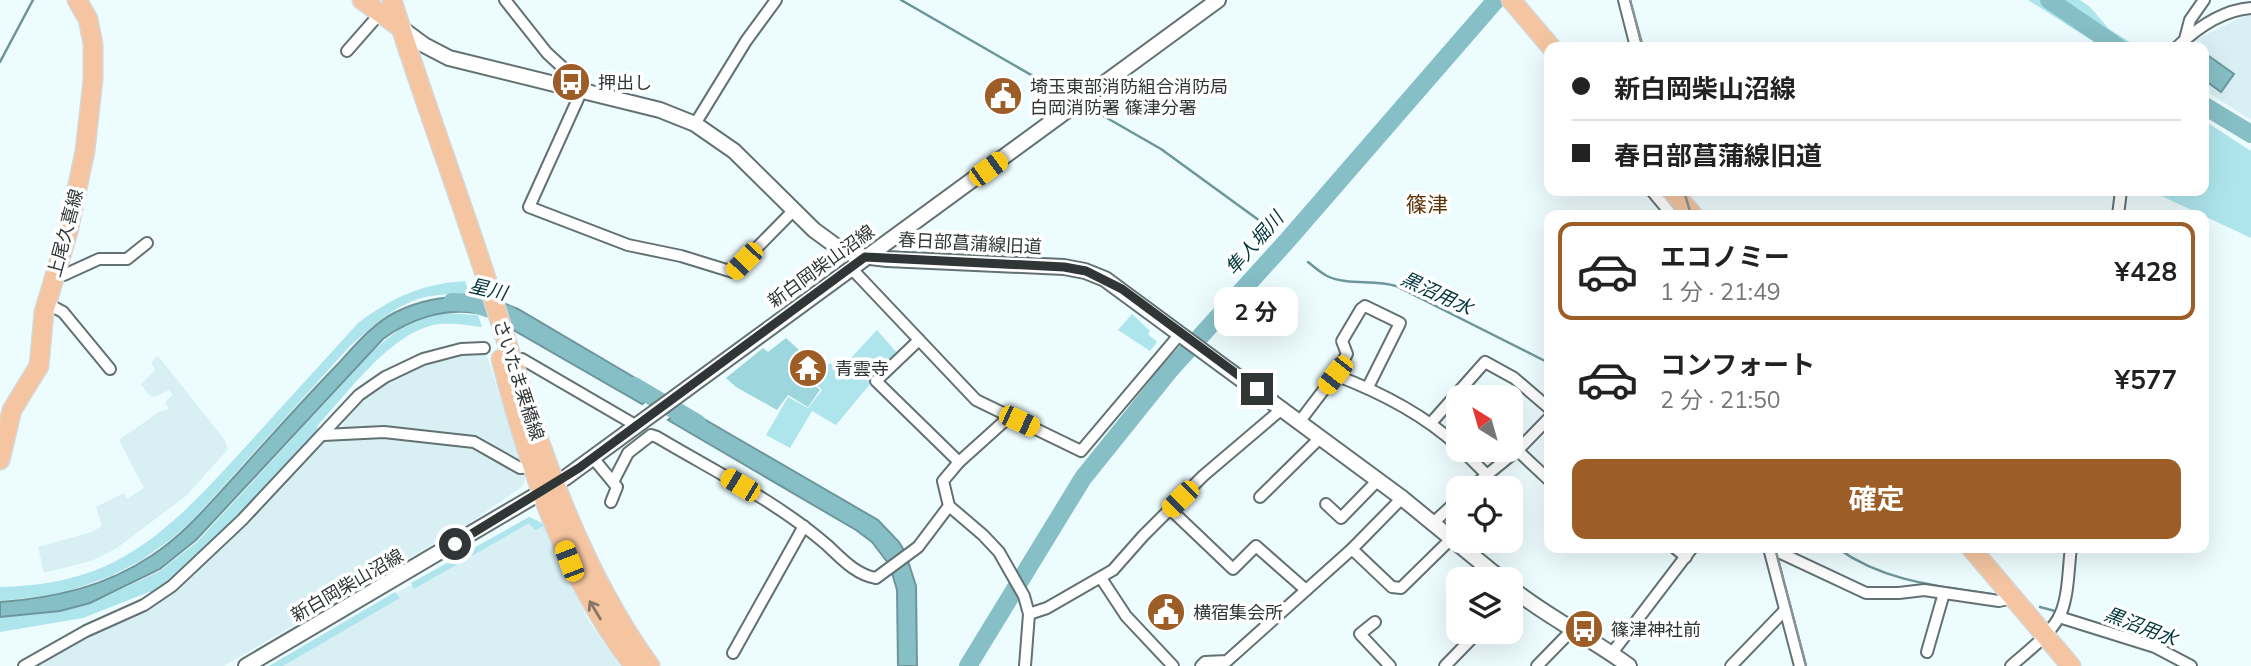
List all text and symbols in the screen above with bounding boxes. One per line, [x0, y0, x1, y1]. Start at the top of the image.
bus stop icon: 押出し [550, 61, 592, 103]
place label: 押出し [598, 71, 652, 94]
text: 新白岡柴山沼線 [1614, 72, 1796, 105]
public building icon: 埼玉東部消防組合消防局 白岡消防署 篠津分署 [982, 75, 1024, 117]
place label: 埼玉東部消防組合消防局 白岡消防署 篠津分署 [1030, 75, 1228, 119]
text: 春日部菖蒲線旧道 [1614, 139, 1822, 172]
car [965, 148, 1012, 190]
street label: 上尾久喜線 [42, 187, 88, 279]
district label: 篠津 [1406, 191, 1448, 217]
water label: 隼人堀川 [1220, 205, 1289, 280]
street label: 新白岡柴山沼線 [763, 220, 879, 312]
street label: 春日部菖蒲線旧道 [897, 228, 1043, 258]
car [722, 239, 767, 283]
icon: car [1576, 240, 1639, 303]
text: エコノミー [1660, 240, 1790, 273]
text: ¥428 [2115, 255, 2177, 288]
water label: 黒沼用水 [1397, 266, 1478, 321]
water label: 星川 [467, 273, 511, 305]
text: 1 分 · 21:49 [1660, 277, 1781, 306]
callout: 2 分 [1215, 288, 1299, 336]
text: 2 分 [1234, 297, 1278, 326]
street label: さいたま栗橋線 [489, 317, 549, 443]
temple icon: 青雲寺 [787, 347, 829, 389]
icon: car [1576, 348, 1639, 411]
text: コンフォート [1660, 348, 1815, 381]
car [1314, 352, 1357, 398]
place label: 青雲寺 [835, 357, 889, 380]
text: ¥577 [2115, 363, 2177, 396]
route end [1241, 373, 1273, 405]
north arrow [1446, 385, 1522, 462]
map controls [1446, 385, 1523, 644]
text: 2 分 · 21:50 [1660, 385, 1781, 414]
car [996, 403, 1043, 439]
button: 確定 [1572, 459, 2181, 539]
car [717, 465, 764, 505]
button: locate [1446, 476, 1523, 553]
car [1158, 477, 1203, 521]
route start [439, 528, 471, 560]
car [552, 538, 587, 584]
street label: 新白岡柴山沼線 [287, 544, 407, 626]
button: layers [1446, 567, 1523, 644]
public building icon: 横宿集会所 [1145, 591, 1187, 633]
one-way arrow [588, 600, 602, 620]
place label: 横宿集会所 [1193, 601, 1283, 624]
water label: 黒沼用水 [2101, 601, 2183, 652]
bus stop icon: 篠津神社前 [1563, 608, 1605, 650]
place label: 篠津神社前 [1611, 618, 1701, 641]

